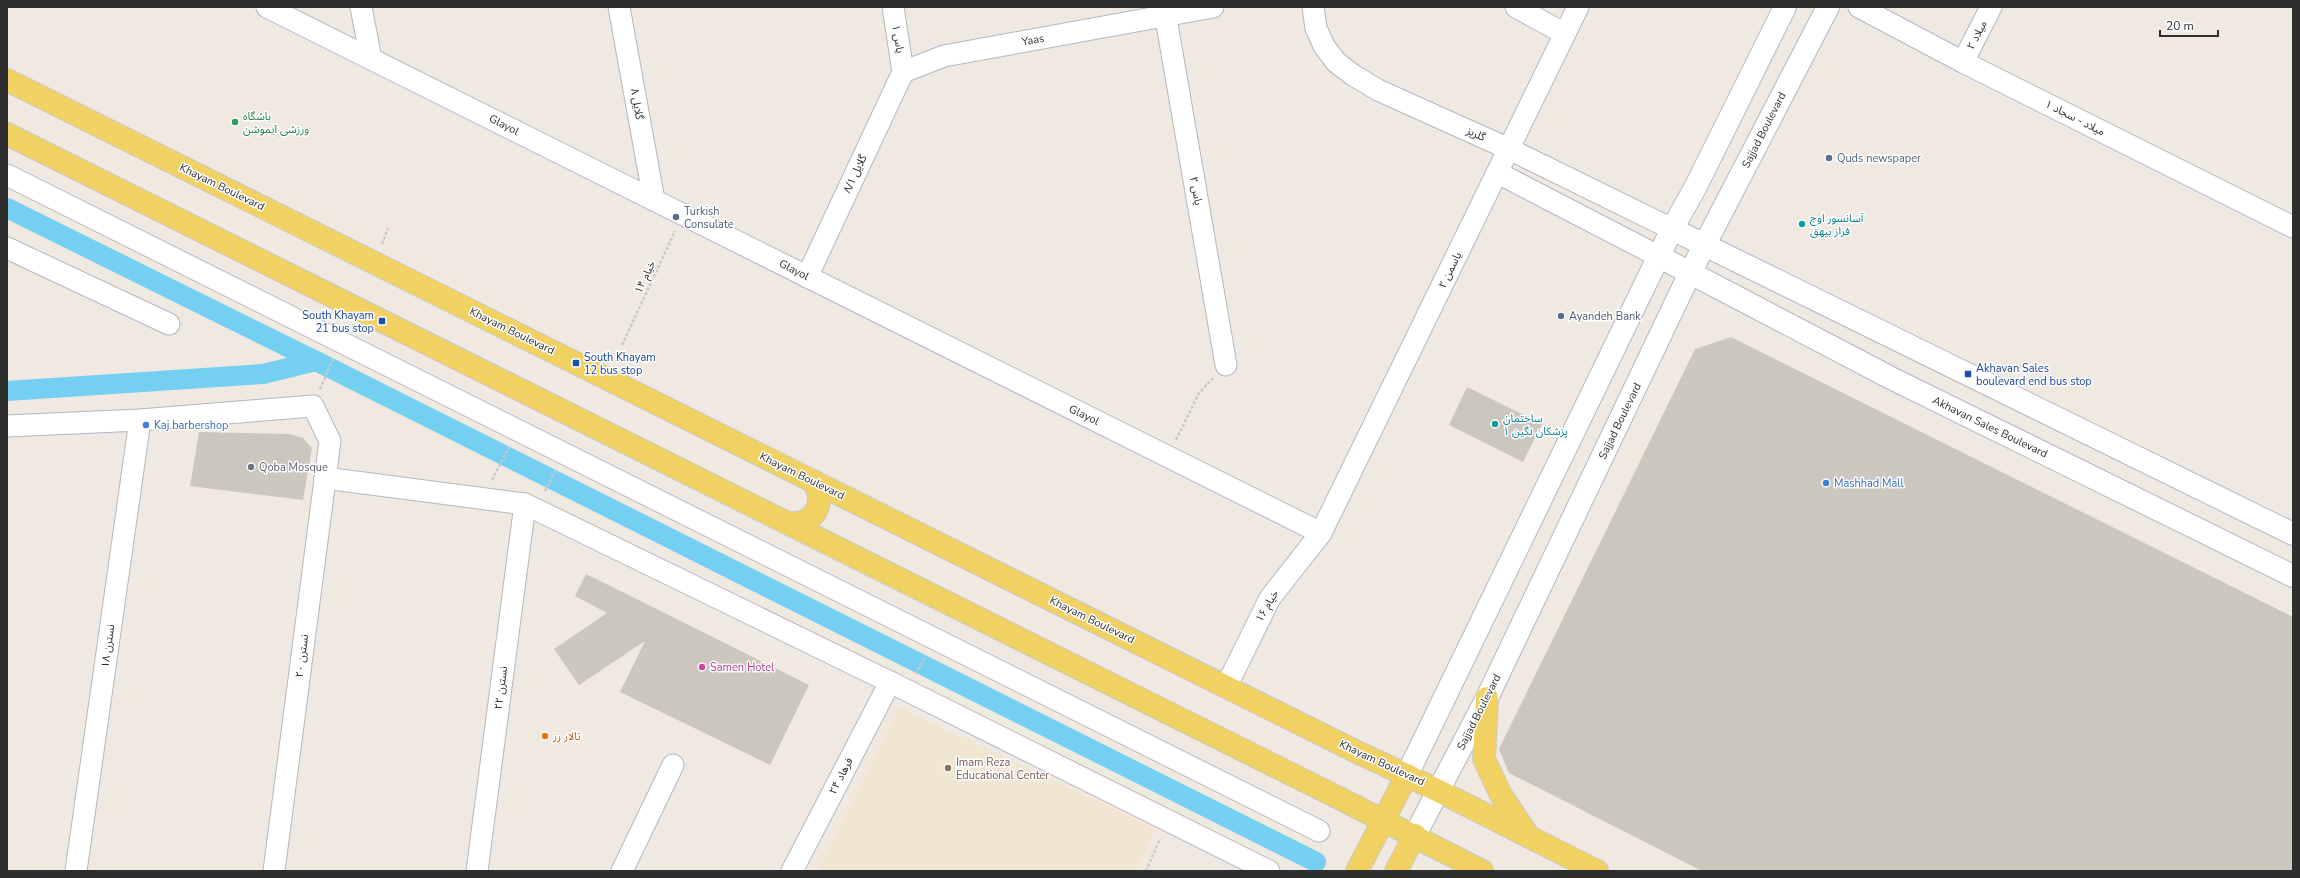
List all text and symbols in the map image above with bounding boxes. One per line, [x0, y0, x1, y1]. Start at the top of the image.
scale bar [2160, 12, 2218, 38]
street label: میلاد ۲ [1963, 18, 1991, 52]
text: 20 m [2166, 18, 2194, 34]
street label: یاس ۱ [888, 24, 908, 54]
street label: Yaas [1020, 31, 1045, 50]
street label: گلایل ۸ [627, 87, 647, 121]
street label: Sajjad Boulevard [1738, 90, 1790, 170]
street label: میلاد - سجاد ۱ [2043, 97, 2108, 140]
place label: باشگاه ورزشی آیموشن [243, 109, 309, 137]
street label: Glayol [486, 111, 522, 139]
marker: باشگاه ورزشی آیموشن [230, 117, 240, 127]
street label: گلریز [1463, 123, 1488, 145]
place label: Quds newspaper [1837, 151, 1921, 166]
street label: گلایل ۸/۱ [840, 152, 871, 196]
marker: Quds newspaper [1824, 153, 1834, 163]
street label: Khayam Boulevard [177, 160, 267, 214]
street label: یاس ۲ [1186, 175, 1206, 207]
place label: Turkish Consulate [684, 204, 734, 232]
place label: آسانسور اوج فراز بیهق [1810, 211, 1864, 239]
marker: Turkish Consulate [671, 212, 681, 222]
marker: آسانسور اوج فراز بیهق [1797, 219, 1807, 229]
street label: یاسمن ۲ [1435, 249, 1465, 291]
street label: Glayol [776, 256, 812, 284]
street label: خیام ۱۴ [631, 258, 659, 296]
street label: Khayam Boulevard [467, 304, 557, 358]
place label: South Khayam 21 bus stop [302, 308, 374, 336]
place label: Ayandeh Bank [1569, 309, 1641, 324]
marker: Ayandeh Bank [1556, 311, 1566, 321]
marker: South Khayam 21 bus stop [377, 316, 387, 326]
place label: South Khayam 12 bus stop [584, 350, 656, 378]
marker: South Khayam 12 bus stop [571, 358, 581, 368]
place label: Akhavan Sales boulevard end bus stop [1976, 361, 2092, 389]
marker: Akhavan Sales boulevard end bus stop [1963, 369, 1973, 379]
street label: Sajjad Boulevard [1595, 380, 1645, 462]
street label: Akhavan Sales Boulevard [1930, 393, 2050, 461]
street label: Glayol [1066, 401, 1102, 429]
place label: ساختمان پزشکان نگین ۱ [1503, 411, 1568, 439]
place label: Kaj barbershop [154, 418, 229, 433]
marker: ساختمان پزشکان نگین ۱ [1490, 419, 1500, 429]
marker: Kaj barbershop [141, 420, 151, 430]
street label: Khayam Boulevard [757, 449, 847, 503]
place label: Qoba Mosque [259, 460, 328, 475]
marker: Qoba Mosque [246, 462, 256, 472]
place label: Mashhad Mall [1834, 476, 1905, 491]
marker: Mashhad Mall [1821, 478, 1831, 488]
street label: خیام ۱۶ [1252, 587, 1282, 625]
street label: Khayam Boulevard [1047, 593, 1137, 647]
street label: نسترن ۱۸ [98, 623, 118, 669]
street label: نسترن ۲۰ [292, 633, 312, 679]
place label: Samen Hotel [710, 660, 775, 675]
marker: Samen Hotel [697, 662, 707, 672]
street label: نسترن ۲۲ [491, 665, 511, 711]
street label: Sajjad Boulevard [1453, 672, 1505, 752]
place label: تالار رز [552, 729, 581, 744]
marker: تالار رز [540, 731, 550, 741]
street label: Khayam Boulevard [1337, 737, 1427, 789]
street label: فرهاد ۲۴ [825, 755, 857, 797]
place label: Imam Reza Educational Center [956, 755, 1049, 783]
marker: Imam Reza Educational Center [943, 763, 953, 773]

